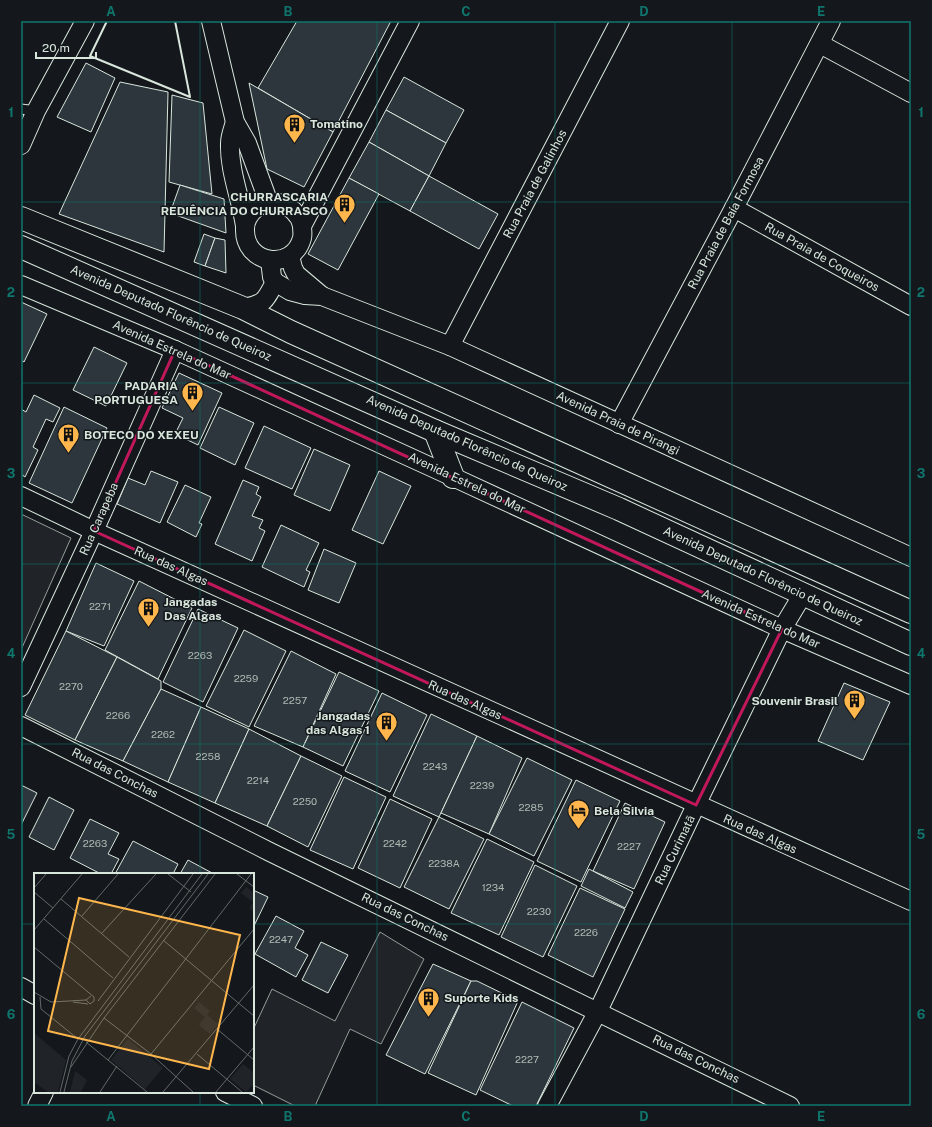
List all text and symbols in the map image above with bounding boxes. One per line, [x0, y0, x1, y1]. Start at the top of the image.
text: A [106, 4, 116, 19]
text: B [284, 4, 293, 19]
text: C [461, 4, 471, 19]
text: D [639, 4, 649, 19]
text: E [817, 4, 825, 19]
scale bar [36, 34, 96, 60]
text: 20 m [42, 41, 70, 55]
text: 1 [8, 105, 14, 120]
text: 1 [918, 105, 924, 120]
building icon: Tomatino [281, 111, 307, 144]
place label: Tomatino [310, 117, 363, 131]
street label: Rua Praia de Galinhos [500, 127, 570, 241]
street label: Rua Praia de Baía Formosa [685, 154, 767, 292]
place label: CHURRASCARIA REDIÊNCIA DO CHURRASCO [161, 190, 328, 218]
building icon: CHURRASCARIA REDIÊNCIA DO CHURRASCO [331, 191, 357, 224]
street label: Rua Praia de Coqueiros [762, 220, 882, 294]
street label: Avenida Deputado Florêncio de Queiroz [68, 262, 274, 364]
text: 2 [7, 285, 15, 300]
text: 2 [917, 285, 925, 300]
street label: Avenida Estrela do Mar [111, 318, 234, 383]
place label: PADARIA PORTUGUESA [94, 379, 178, 407]
building icon: PADARIA PORTUGUESA [180, 380, 206, 413]
street label: Avenida Praia de Pirangi [554, 388, 682, 458]
street label: Avenida Deputado Florêncio de Queiroz [364, 392, 570, 494]
building icon: BOTECO DO XEXEU [55, 422, 81, 455]
place label: BOTECO DO XEXEU [84, 428, 199, 442]
street label: Avenida Estrela do Mar [406, 450, 528, 517]
text: 3 [7, 466, 16, 481]
text: 3 [917, 466, 926, 481]
street label: Rua Carapeba [77, 480, 121, 558]
street label: Avenida Deputado Florêncio de Queiroz [661, 524, 865, 629]
street label: Rua das Algas [132, 543, 210, 589]
street label: Avenida Estrela do Mar [700, 587, 823, 652]
place label: Jangadas Das Algas [164, 595, 222, 623]
building icon: Jangadas Das Algas [135, 596, 161, 629]
house number: 2271 [89, 600, 111, 612]
text: 4 [7, 646, 16, 661]
text: 4 [917, 646, 926, 661]
house number: 2263 [188, 649, 212, 661]
house number: 2259 [234, 672, 258, 684]
street label: Rua das Algas [426, 677, 504, 723]
house number: 2270 [59, 680, 83, 692]
building icon: Souvenir Brasil [841, 688, 867, 721]
house number: 2257 [283, 694, 307, 706]
place label: Souvenir Brasil [751, 694, 838, 708]
house number: 2266 [106, 709, 130, 721]
place label: Jangadas das Algas 1 [306, 709, 370, 737]
building icon: Jangadas das Algas 1 [373, 710, 399, 743]
house number: 2262 [151, 728, 175, 740]
street label: Rua das Conchas [69, 745, 161, 801]
house number: 2258 [196, 750, 220, 762]
house number: 2243 [423, 760, 447, 772]
house number: 2214 [247, 774, 269, 786]
house number: 2239 [470, 779, 494, 791]
house number: 2250 [293, 795, 317, 807]
hotel icon: Bela Silvia [565, 798, 591, 831]
house number: 2285 [519, 801, 543, 813]
place label: Bela Silvia [594, 804, 654, 818]
street label: Rua das Algas [721, 811, 799, 857]
street label: Rua Curimatã [652, 813, 698, 887]
text: 5 [7, 827, 16, 842]
text: 5 [917, 827, 926, 842]
house number: 2263 [83, 837, 107, 849]
house number: 2242 [383, 837, 407, 849]
house number: 2227 [617, 840, 641, 852]
house number: 2238A [428, 857, 460, 869]
inset map [34, 873, 254, 1093]
house number: 1234 [482, 881, 504, 893]
street label: Rua das Conchas [359, 890, 451, 944]
house number: 2230 [527, 905, 551, 917]
house number: 2226 [574, 926, 598, 938]
house number: 2247 [269, 933, 293, 945]
building icon: Suporte Kids [416, 985, 442, 1018]
place label: Suporte Kids [444, 991, 518, 1005]
text: 6 [7, 1007, 16, 1022]
text: 6 [917, 1007, 926, 1022]
street label: Rua das Conchas [650, 1032, 742, 1086]
house number: 2227 [515, 1053, 539, 1065]
text: A [106, 1109, 116, 1124]
text: B [284, 1109, 293, 1124]
text: C [461, 1109, 471, 1124]
text: D [639, 1109, 649, 1124]
text: E [817, 1109, 825, 1124]

